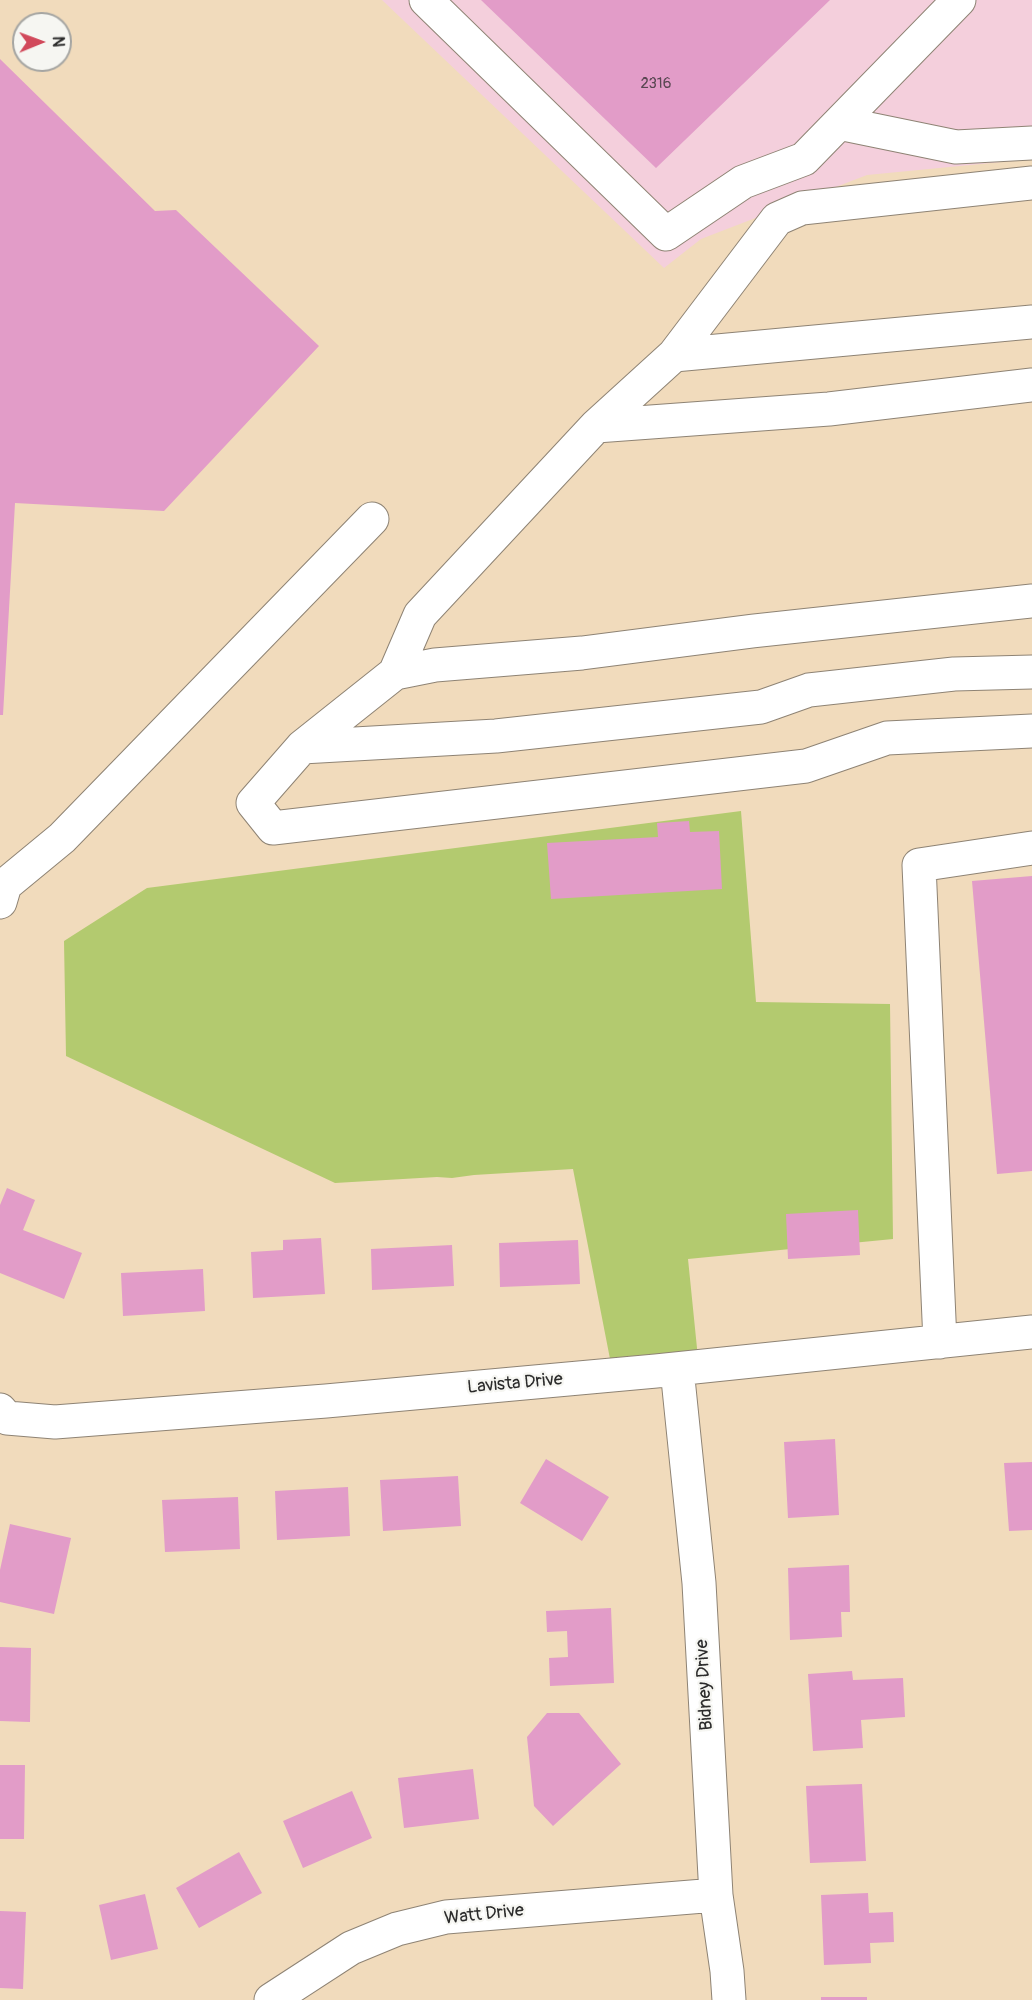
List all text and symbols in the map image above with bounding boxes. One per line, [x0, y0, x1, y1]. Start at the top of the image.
north arrow [12, 12, 72, 72]
text: N [48, 36, 68, 47]
house number: 2316 [641, 75, 671, 93]
street label: Lavista Drive [466, 1369, 564, 1399]
street label: Bidney Drive [692, 1639, 718, 1731]
street label: Watt Drive [443, 1900, 525, 1930]

